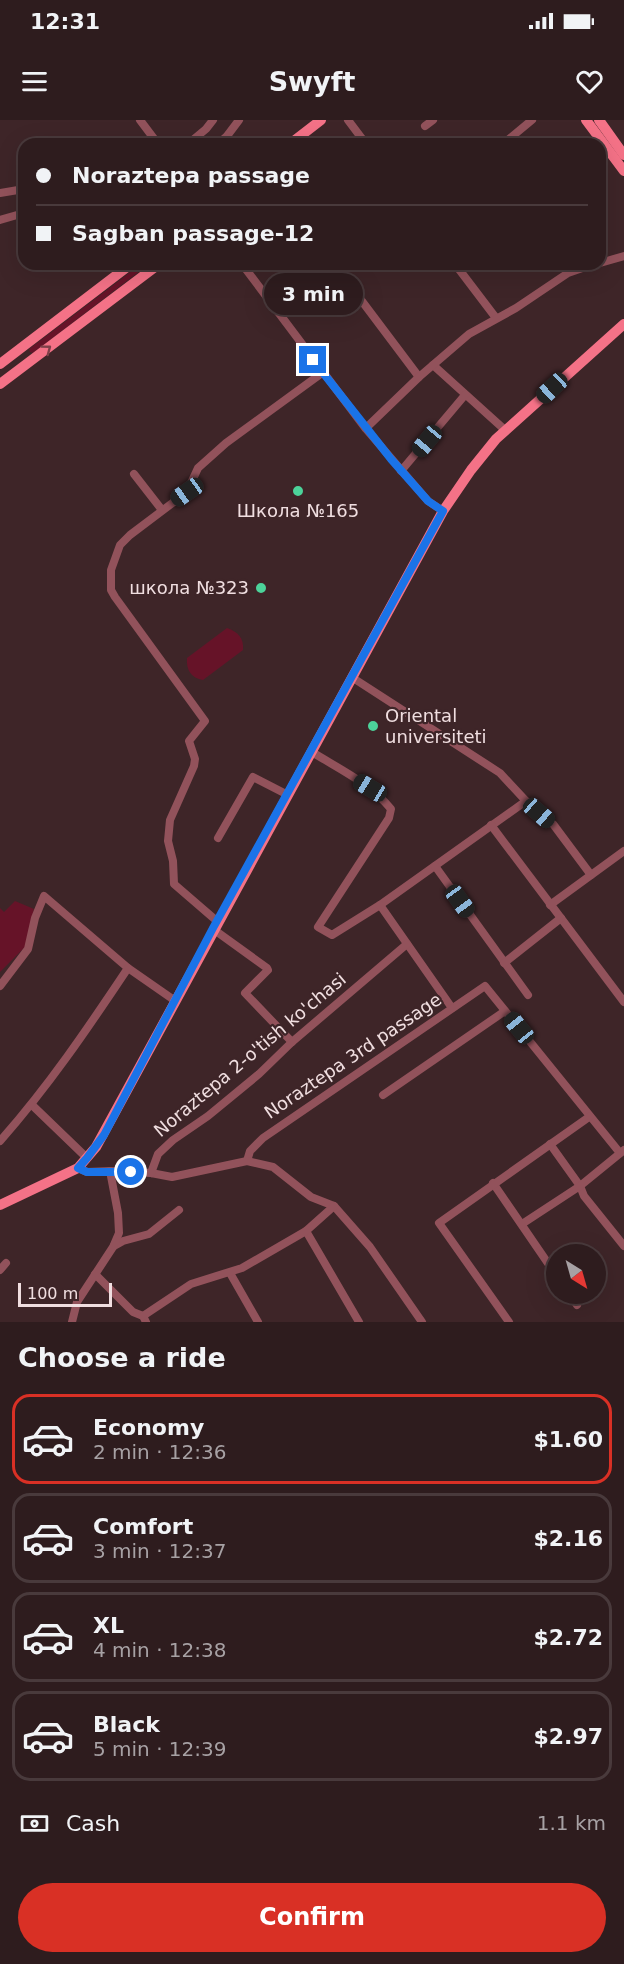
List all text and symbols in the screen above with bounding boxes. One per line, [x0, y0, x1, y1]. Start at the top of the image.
text: 12:31 [30, 9, 100, 34]
icon: menu [18, 65, 51, 98]
icon: heart [573, 65, 606, 98]
text: Swyft [269, 66, 355, 97]
text: Noraztepa passage [72, 163, 310, 188]
text: Sagban passage-12 [72, 221, 314, 246]
callout: 3 min [264, 273, 362, 315]
text: 3 min [282, 282, 345, 306]
one-way arrow [40, 345, 51, 356]
route end [299, 346, 326, 373]
car [533, 369, 571, 407]
car [409, 421, 445, 461]
car [167, 474, 207, 510]
marker: Школа №165 [291, 484, 305, 498]
place label: Школа №165 [237, 500, 359, 521]
place label: школа №323 [129, 577, 249, 598]
marker: школа №323 [254, 581, 268, 595]
place label: Oriental universiteti [385, 705, 487, 747]
marker: Oriental universiteti [366, 719, 380, 733]
car [350, 771, 390, 805]
car [520, 794, 558, 832]
car [442, 881, 478, 921]
street label: Noraztepa 2-o'tish ko'chasi [149, 968, 350, 1141]
street label: Noraztepa 3rd passage [260, 988, 445, 1123]
car [501, 1008, 537, 1048]
route start [117, 1158, 144, 1185]
north arrow [546, 1244, 606, 1304]
map controls [546, 1244, 606, 1304]
scale bar [18, 1280, 112, 1308]
text: 100 m [27, 1284, 78, 1303]
text: Choose a ride [18, 1342, 226, 1373]
icon: car [21, 1412, 75, 1466]
text: Economy [93, 1415, 204, 1440]
text: $1.60 [533, 1427, 603, 1452]
text: 2 min · 12:36 [93, 1440, 227, 1464]
icon: car [21, 1511, 75, 1565]
text: Comfort [93, 1514, 193, 1539]
text: $2.16 [533, 1526, 603, 1551]
text: 3 min · 12:37 [93, 1539, 227, 1563]
icon: car [21, 1610, 75, 1664]
text: XL [93, 1613, 124, 1638]
text: $2.72 [533, 1625, 603, 1650]
text: 4 min · 12:38 [93, 1638, 227, 1662]
icon: car [21, 1709, 75, 1763]
text: Black [93, 1712, 160, 1737]
text: $2.97 [533, 1724, 603, 1749]
text: 5 min · 12:39 [93, 1737, 227, 1761]
icon: cash [18, 1807, 51, 1840]
text: Cash [66, 1811, 120, 1836]
text: 1.1 km [537, 1811, 606, 1835]
button: Confirm [18, 1883, 606, 1952]

